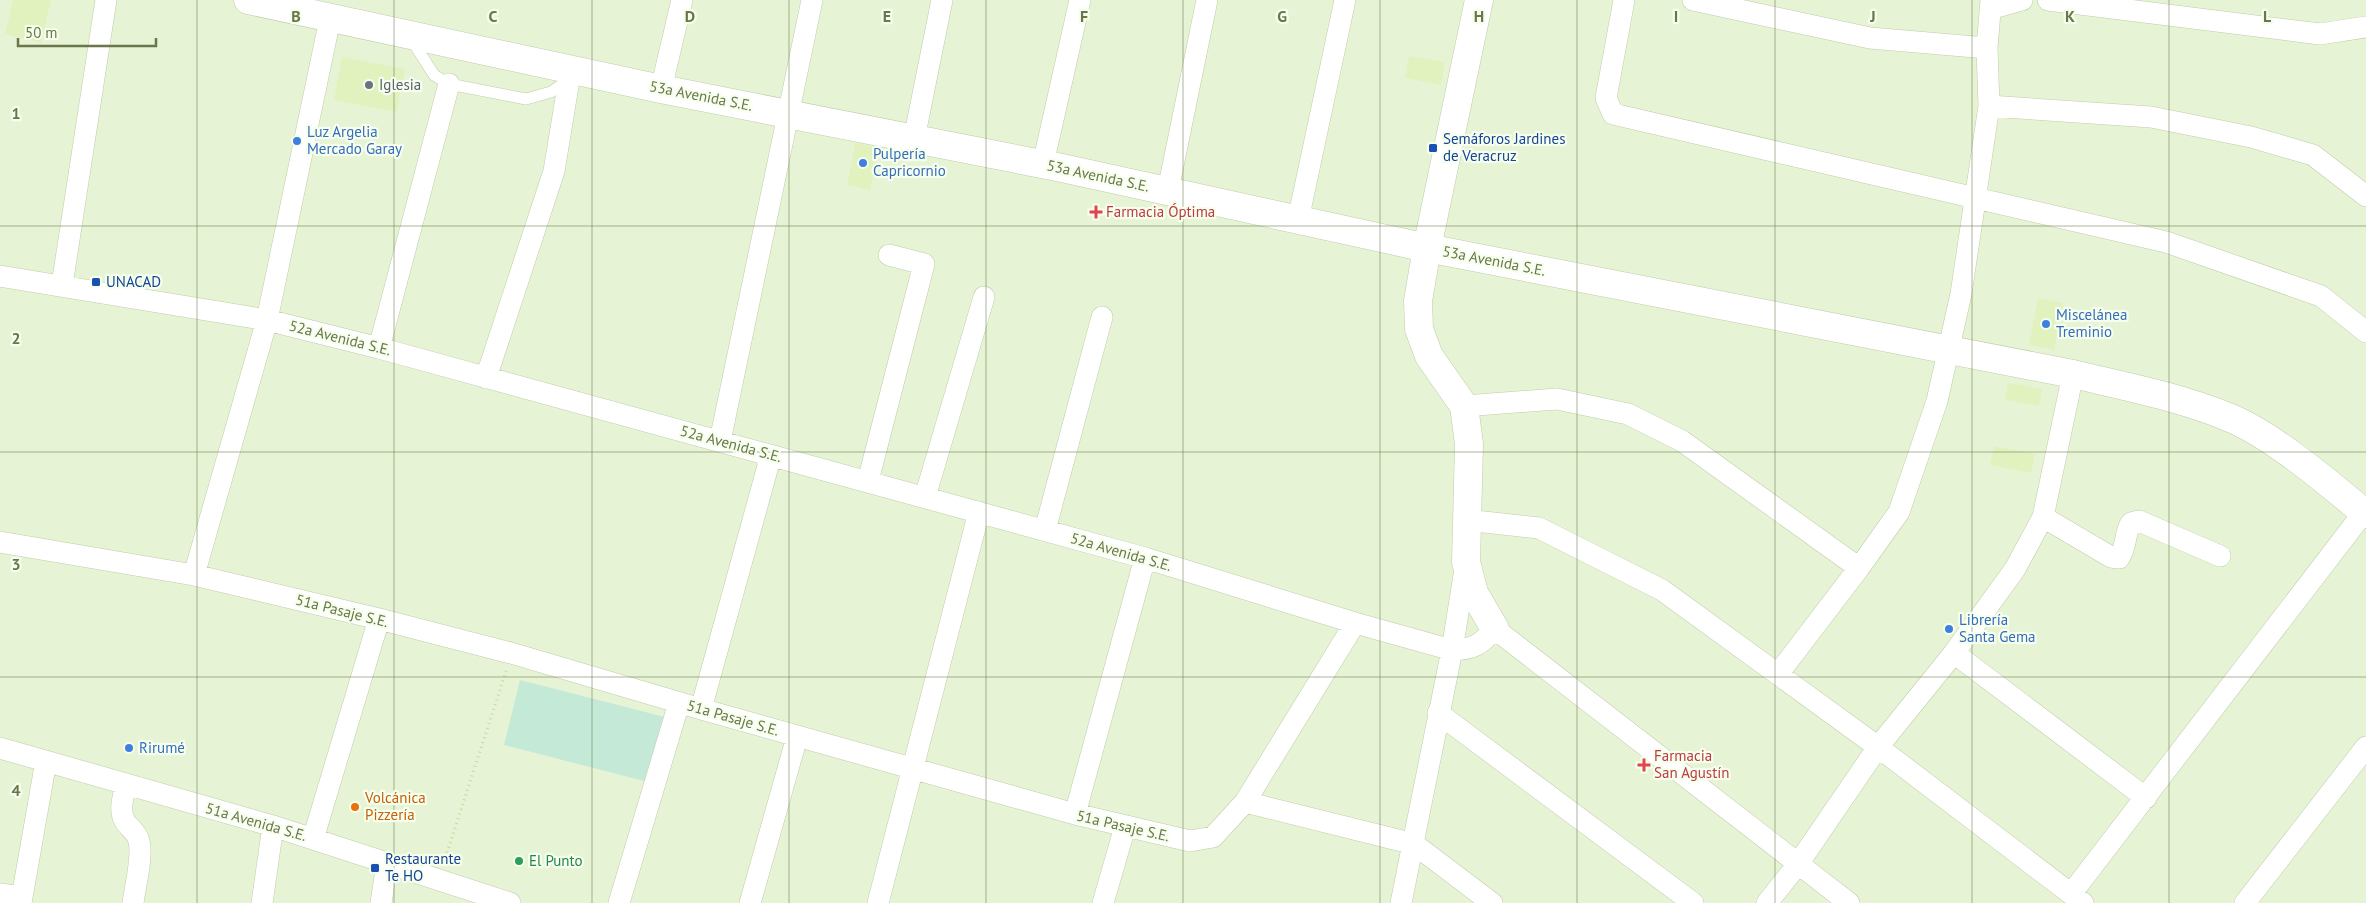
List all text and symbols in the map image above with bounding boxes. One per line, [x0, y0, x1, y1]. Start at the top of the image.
text: B [291, 6, 301, 26]
text: C [489, 6, 498, 26]
text: D [685, 6, 695, 26]
text: E [883, 6, 891, 26]
text: F [1080, 6, 1088, 26]
text: G [1277, 6, 1287, 26]
text: H [1474, 6, 1484, 26]
text: I [1674, 6, 1678, 26]
text: J [1869, 6, 1876, 26]
text: K [2065, 6, 2075, 26]
text: L [2263, 6, 2272, 26]
scale bar [18, 15, 155, 47]
text: 50 m [25, 23, 58, 42]
place label: Iglesia [379, 75, 421, 94]
street label: 53a Avenida S.E. [648, 76, 754, 115]
marker: Iglesia [363, 79, 375, 91]
text: 1 [11, 103, 21, 123]
place label: Luz Argelia Mercado Garay [307, 122, 402, 158]
place label: Semáforos Jardines de Veracruz [1443, 129, 1565, 165]
marker: Luz Argelia Mercado Garay [291, 135, 303, 147]
marker: Semáforos Jardines de Veracruz [1427, 142, 1439, 154]
place label: Pulpería Capricornio [873, 144, 946, 180]
street label: 53a Avenida S.E. [1045, 155, 1151, 196]
marker: Pulpería Capricornio [857, 157, 869, 169]
place label: Farmacia Óptima [1106, 202, 1215, 221]
marker: Farmacia Óptima [1090, 206, 1102, 218]
street label: 53a Avenida S.E. [1441, 241, 1547, 280]
place label: UNACAD [106, 272, 161, 291]
marker: UNACAD [90, 276, 102, 288]
place label: Miscelánea Treminio [2056, 305, 2127, 341]
street label: 52a Avenida S.E. [287, 316, 393, 359]
marker: Miscelánea Treminio [2040, 318, 2052, 330]
text: 2 [11, 328, 21, 348]
street label: 52a Avenida S.E. [678, 421, 784, 466]
street label: 52a Avenida S.E. [1068, 528, 1174, 575]
text: 3 [11, 554, 21, 574]
street label: 51a Pasaje S.E. [294, 590, 390, 631]
place label: Librería Santa Gema [1959, 610, 2036, 646]
marker: Librería Santa Gema [1943, 623, 1955, 635]
street label: 51a Pasaje S.E. [685, 695, 781, 740]
place label: Rirumé [139, 738, 185, 757]
marker: Rirumé [123, 742, 135, 754]
place label: Farmacia San Agustín [1654, 746, 1729, 782]
marker: Farmacia San Agustín [1638, 759, 1650, 771]
text: 4 [11, 780, 21, 800]
place label: Volcánica Pizzería [364, 788, 426, 824]
street label: 51a Avenida S.E. [203, 798, 309, 845]
marker: Volcánica Pizzería [349, 801, 361, 813]
street label: 51a Pasaje S.E. [1075, 806, 1171, 845]
place label: Restaurante Te HO [385, 849, 461, 885]
place label: El Punto [529, 851, 583, 870]
marker: El Punto [513, 855, 525, 867]
marker: Restaurante Te HO [369, 862, 381, 874]

